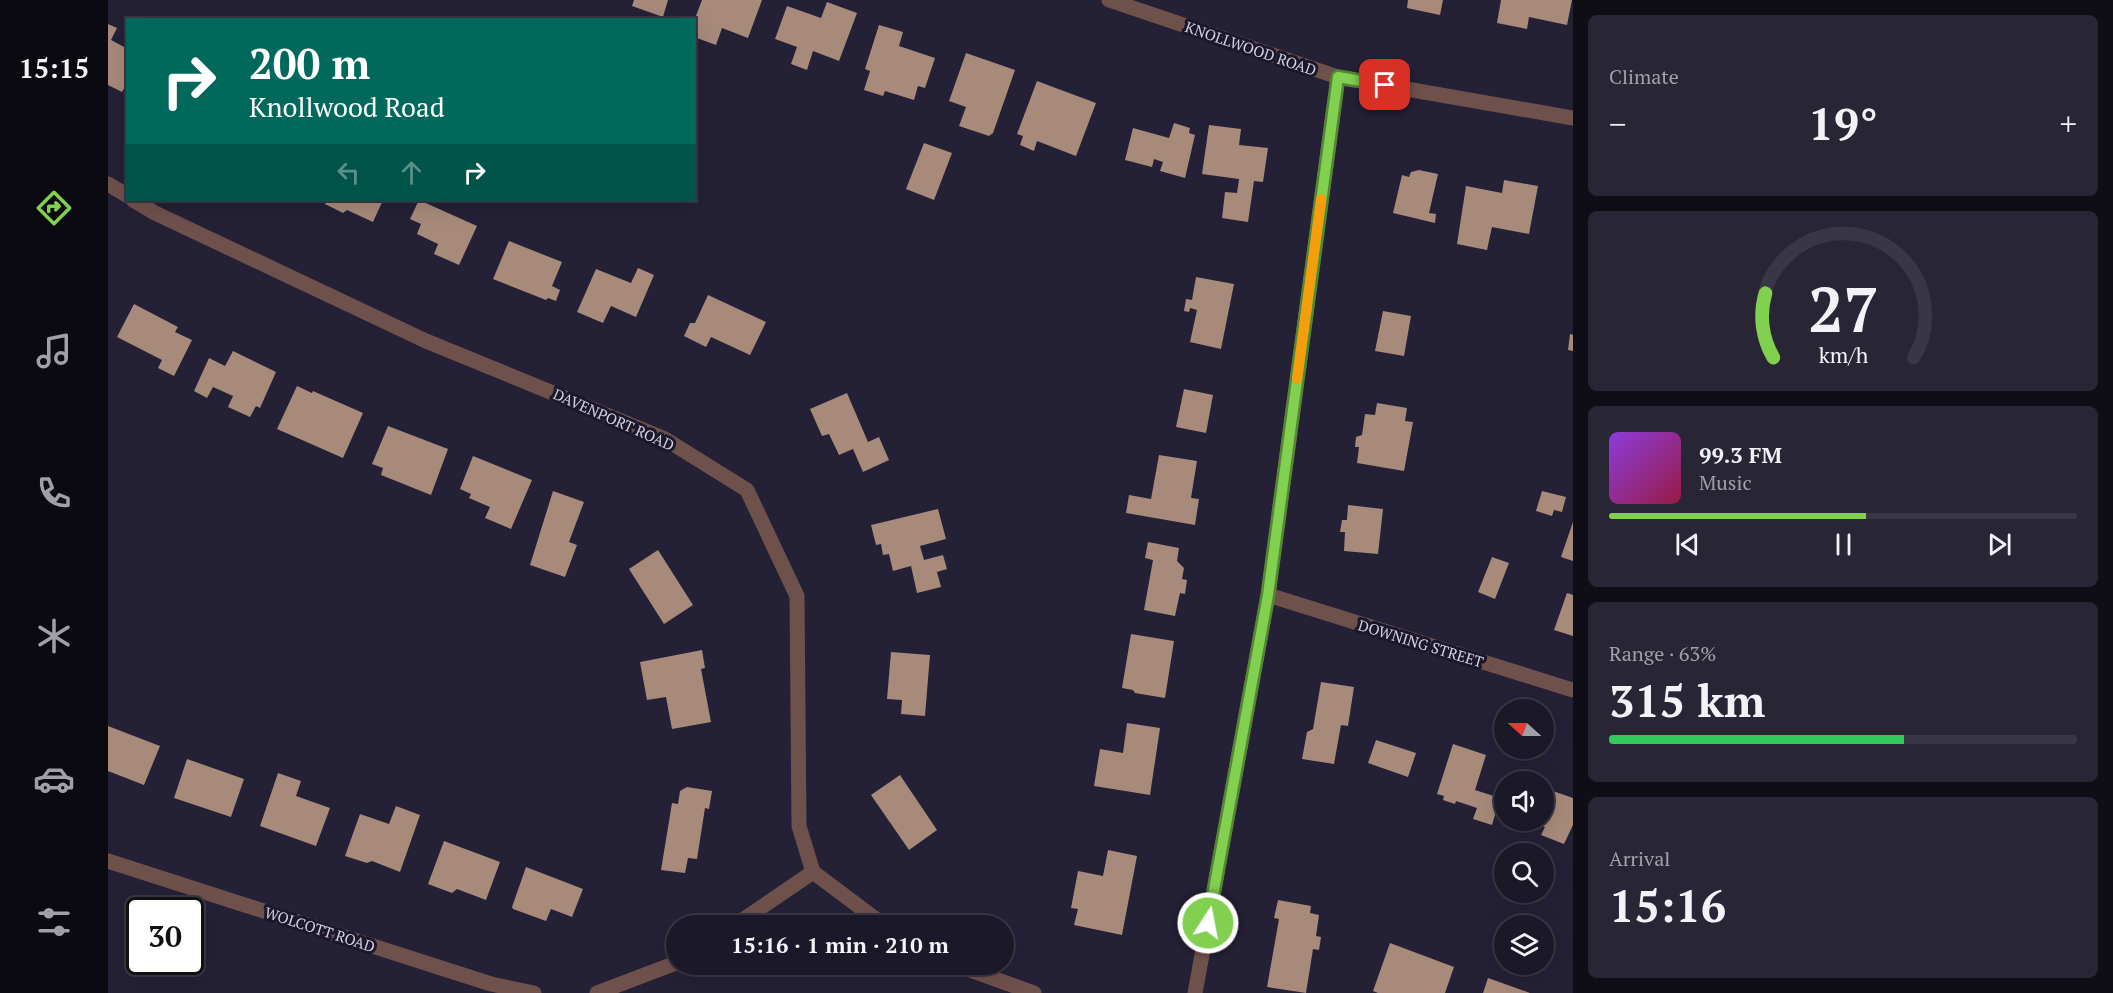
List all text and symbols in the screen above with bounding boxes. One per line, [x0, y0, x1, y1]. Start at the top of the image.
street label: KNOLLWOOD ROAD [1183, 16, 1319, 80]
text: 200 m [249, 35, 370, 91]
icon: right [150, 42, 228, 120]
text: 15:15 [19, 50, 89, 86]
pin [1359, 59, 1410, 110]
text: Climate [1609, 63, 1679, 90]
icon: arrive [1368, 68, 1401, 101]
text: Knollwood Road [249, 89, 445, 125]
text: 19° [1808, 93, 1878, 153]
text: − [1609, 102, 1627, 145]
text: + [2059, 102, 2077, 145]
icon: left [332, 156, 365, 189]
icon: ahead [395, 156, 428, 189]
icon: right [458, 156, 491, 189]
icon: directions [33, 187, 75, 229]
text: 27 [1808, 267, 1878, 350]
icon: music [33, 330, 75, 372]
text: km/h [1818, 341, 1868, 369]
street label: DAVENPORT ROAD [550, 383, 678, 455]
text: 99.3 FM [1699, 440, 1782, 469]
text: Music [1699, 469, 1752, 496]
icon: phone [33, 472, 75, 514]
icon: previous [1671, 528, 1704, 561]
icon: pause [1827, 528, 1860, 561]
icon: next [1983, 528, 2016, 561]
street label: DOWNING STREET [1356, 614, 1486, 672]
icon: climate [33, 615, 75, 657]
text: Range · 63% [1609, 640, 1716, 667]
text: 315 km [1609, 670, 1765, 730]
north arrow [1494, 699, 1554, 759]
map controls [1494, 699, 1554, 975]
icon: car [33, 758, 75, 800]
button: sound [1494, 771, 1554, 831]
button: search [1494, 843, 1554, 903]
text: Arrival [1609, 845, 1670, 872]
text: 15:16 [1609, 875, 1726, 935]
position arrow [1176, 891, 1240, 955]
speed limit sign: 30 [126, 897, 204, 975]
icon: filters [33, 901, 75, 943]
street label: WOLCOTT ROAD [262, 902, 378, 956]
button: layers [1494, 915, 1554, 975]
text: 15:16 · 1 min · 210 m [731, 930, 949, 959]

